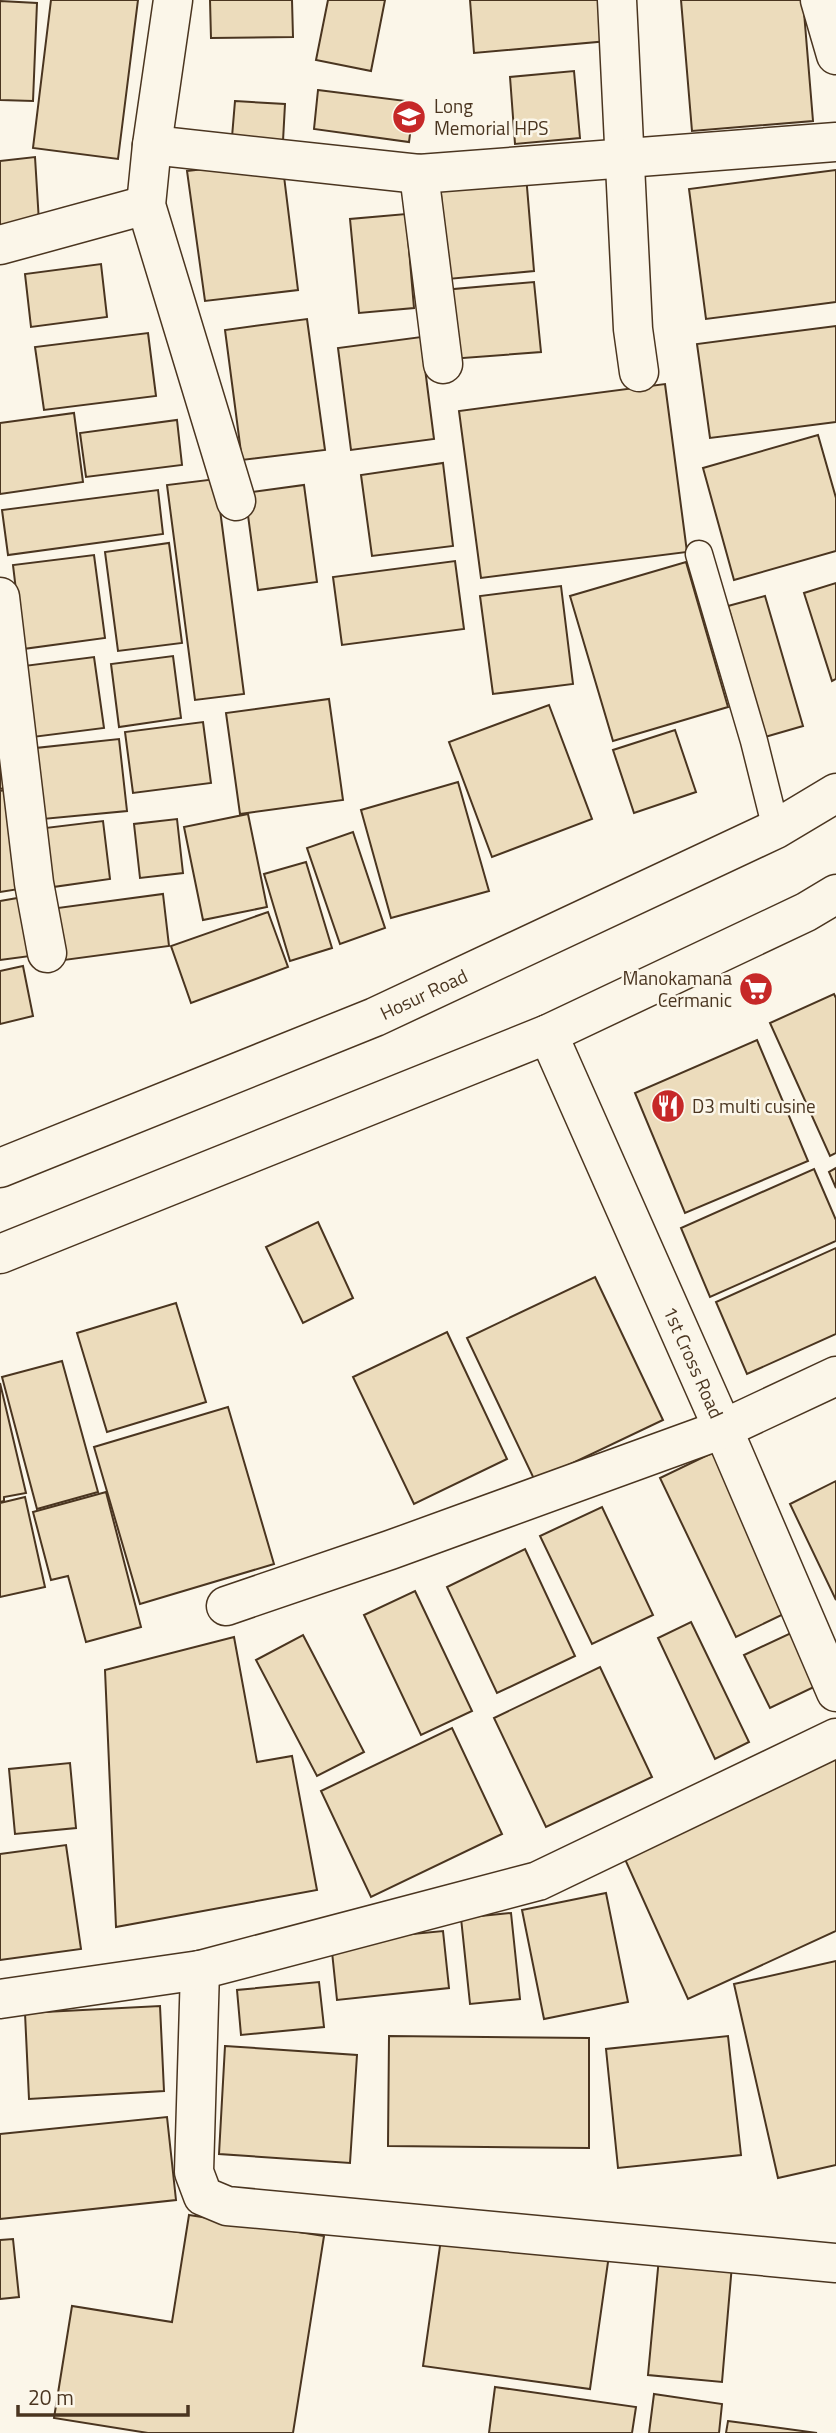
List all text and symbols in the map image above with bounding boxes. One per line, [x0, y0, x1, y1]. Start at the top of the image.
place label: Long Memorial HPS [434, 91, 549, 142]
school or university icon: Long Memorial HPS [390, 98, 428, 136]
street label: Hosur Road [375, 961, 472, 1027]
place label: Manokamana Cermanic [623, 963, 732, 1014]
supermarket icon: Manokamana Cermanic [737, 970, 775, 1008]
restaurant icon: D3 multi cusine [649, 1087, 687, 1125]
place label: D3 multi cusine [692, 1091, 816, 1120]
street label: 1st Cross Road [656, 1301, 731, 1423]
scale bar [18, 2374, 187, 2418]
text: 20 m [28, 2381, 74, 2413]

